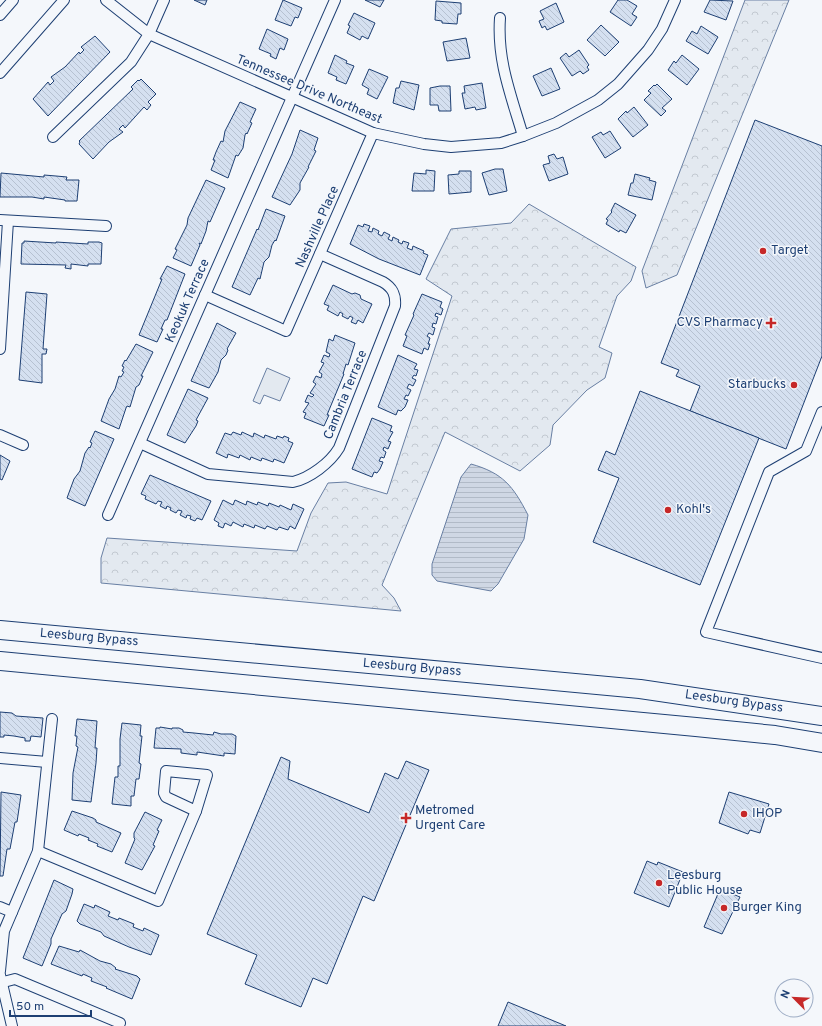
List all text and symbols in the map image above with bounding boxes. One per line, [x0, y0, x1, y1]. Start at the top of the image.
street label: Tennessee Drive Northeast [234, 52, 384, 128]
street label: Nashville Place [293, 184, 343, 270]
place label: Target [771, 243, 809, 259]
marker: Target [758, 246, 768, 256]
street label: Keokuk Terrace [162, 257, 214, 345]
place label: CVS Pharmacy [677, 315, 763, 331]
marker: CVS Pharmacy [766, 318, 776, 328]
street label: Cambria Terrace [321, 348, 371, 442]
place label: Starbucks [728, 377, 786, 393]
marker: Starbucks [789, 380, 799, 390]
place label: Kohl's [676, 502, 711, 518]
marker: Kohl's [663, 505, 673, 515]
street label: Leesburg Bypass [39, 626, 139, 650]
street label: Leesburg Bypass [362, 656, 462, 680]
street label: Leesburg Bypass [684, 687, 784, 717]
place label: Metromed Urgent Care [415, 803, 485, 834]
place label: IHOP [752, 806, 782, 822]
marker: IHOP [739, 809, 749, 819]
marker: Metromed Urgent Care [400, 812, 412, 824]
place label: Leesburg Public House [667, 868, 743, 899]
marker: Leesburg Public House [654, 878, 664, 888]
place label: Burger King [732, 900, 802, 916]
marker: Burger King [719, 903, 729, 913]
north arrow [774, 978, 814, 1018]
text: N [778, 988, 794, 1001]
scale bar [10, 992, 91, 1018]
text: 50 m [16, 999, 44, 1015]

